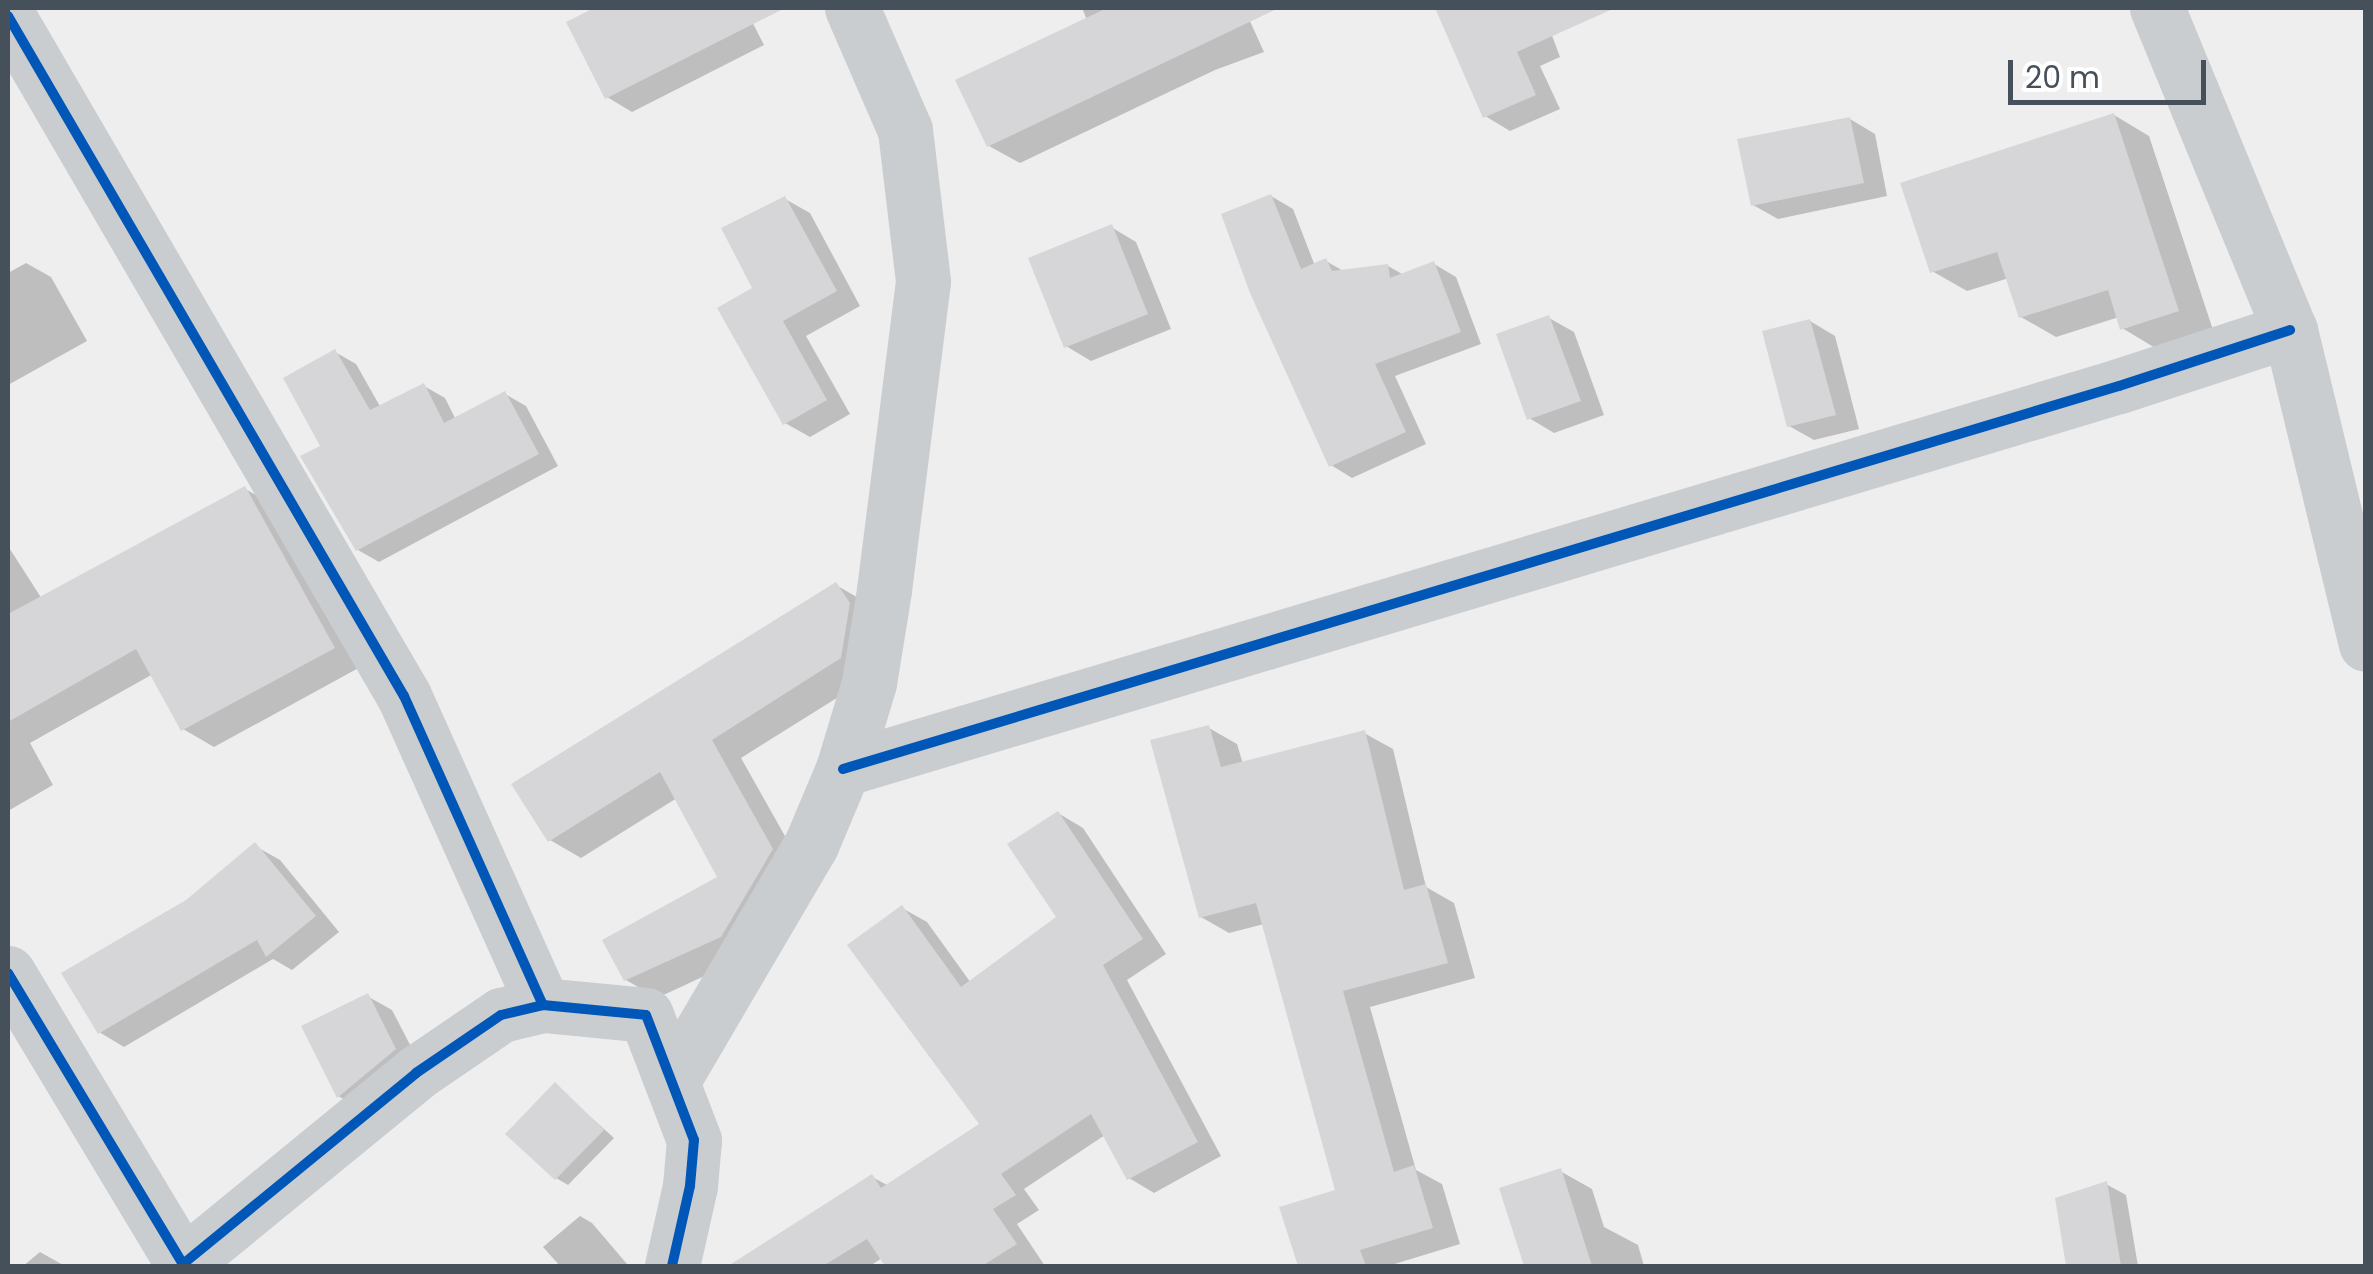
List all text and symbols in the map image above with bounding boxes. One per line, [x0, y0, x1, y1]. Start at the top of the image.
scale bar [2013, 40, 2210, 102]
text: 20 m [2025, 56, 2100, 99]

